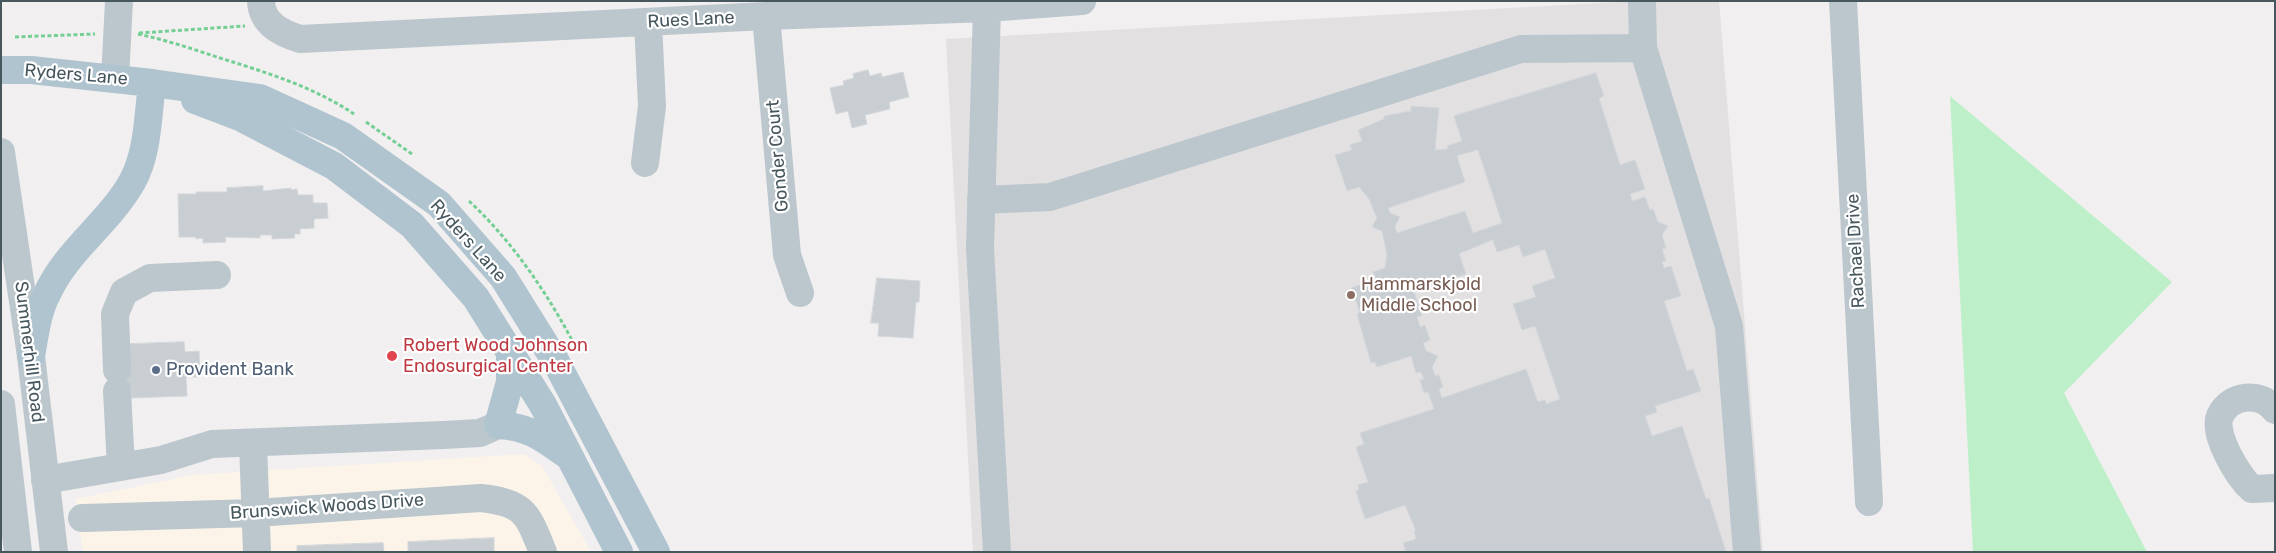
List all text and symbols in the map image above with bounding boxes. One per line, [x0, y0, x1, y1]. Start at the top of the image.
street label: Rues Lane [647, 7, 735, 33]
street label: Ryders Lane [23, 60, 129, 90]
street label: Gonder Court [762, 99, 794, 213]
street label: Rachael Drive [1842, 193, 1870, 309]
street label: Ryders Lane [425, 195, 511, 287]
place label: Hammarskjold Middle School [1361, 274, 1481, 316]
street label: Summerhill Road [10, 280, 48, 424]
marker: Hammarskjold Middle School [1345, 289, 1357, 301]
place label: Robert Wood Johnson Endosurgical Center [403, 335, 588, 378]
marker: Robert Wood Johnson Endosurgical Center [385, 349, 399, 363]
place label: Provident Bank [166, 359, 294, 381]
marker: Provident Bank [150, 364, 162, 376]
street label: Brunswick Woods Drive [229, 489, 425, 525]

